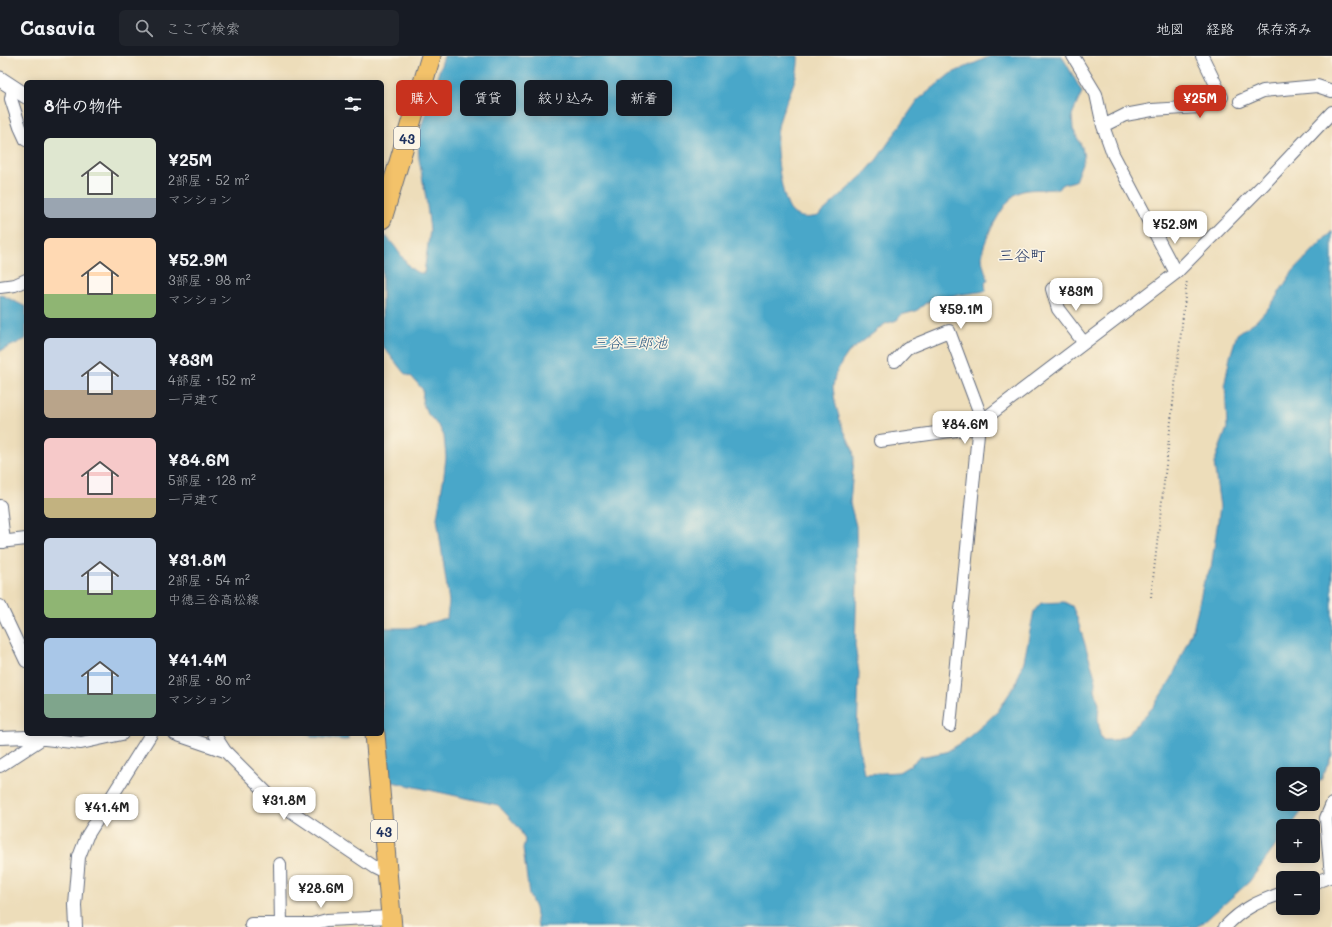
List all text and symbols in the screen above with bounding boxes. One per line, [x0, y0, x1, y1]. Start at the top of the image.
search box [119, 10, 399, 46]
text: Casavia [20, 15, 95, 40]
icon: search [133, 17, 155, 39]
text: ここで検索 [165, 18, 240, 38]
text: 地図 [1156, 19, 1184, 38]
text: 経路 [1206, 19, 1234, 38]
text: 保存済み [1256, 19, 1312, 38]
chip: 購入 [396, 80, 452, 116]
chip: 賃貸 [460, 80, 516, 116]
chip: 絞り込み [524, 80, 608, 116]
chip: 新着 [616, 80, 672, 116]
pin: ¥25M [1176, 85, 1224, 119]
text: ¥25M [1183, 89, 1217, 106]
icon: filters [342, 93, 364, 115]
text: 8件の物件 [44, 94, 123, 116]
road number: 43 [394, 127, 420, 149]
text: ¥25M [168, 148, 212, 170]
icon: home [76, 154, 124, 202]
text: 2部屋 · 52 m² [168, 171, 249, 188]
text: マンション [168, 190, 232, 207]
pin: ¥52.9M [1142, 211, 1208, 245]
text: ¥52.9M [1152, 215, 1198, 232]
district label: 三谷町 [998, 244, 1046, 265]
text: ¥52.9M [168, 248, 228, 270]
icon: home [76, 254, 124, 302]
text: 3部屋 · 98 m² [168, 271, 251, 288]
pin: ¥83M [1052, 278, 1100, 312]
text: ¥83M [1059, 282, 1093, 299]
text: マンション [168, 290, 232, 307]
pin: ¥59.1M [928, 296, 994, 330]
text: ¥59.1M [939, 300, 983, 317]
water label: 三谷三郎池 [592, 332, 668, 352]
text: ¥83M [168, 348, 214, 370]
icon: home [76, 354, 124, 402]
text: 4部屋 · 152 m² [168, 371, 256, 388]
text: 一戸建て [168, 390, 220, 407]
pin: ¥84.6M [932, 411, 998, 445]
text: ¥84.6M [941, 415, 989, 432]
text: ¥84.6M [168, 448, 230, 470]
icon: home [76, 454, 124, 502]
text: 5部屋 · 128 m² [168, 471, 256, 488]
text: 一戸建て [168, 490, 220, 507]
text: ¥31.8M [168, 548, 226, 570]
icon: home [76, 554, 124, 602]
text: 2部屋 · 54 m² [168, 571, 250, 588]
text: 中徳三谷高松線 [168, 590, 259, 607]
text: ¥41.4M [168, 648, 227, 670]
icon: home [76, 654, 124, 702]
text: 2部屋 · 80 m² [168, 671, 251, 688]
text: マンション [168, 690, 232, 707]
map controls [1276, 767, 1320, 915]
button: layers [1276, 767, 1320, 811]
pin: ¥31.8M [251, 787, 317, 821]
text: ¥31.8M [262, 791, 306, 808]
pin: ¥41.4M [74, 794, 140, 828]
text: ¥41.4M [84, 798, 130, 815]
button: + [1276, 819, 1320, 863]
road number: 43 [371, 820, 397, 842]
button: − [1276, 871, 1320, 915]
pin: ¥28.6M [288, 875, 354, 909]
text: ¥28.6M [298, 879, 344, 896]

